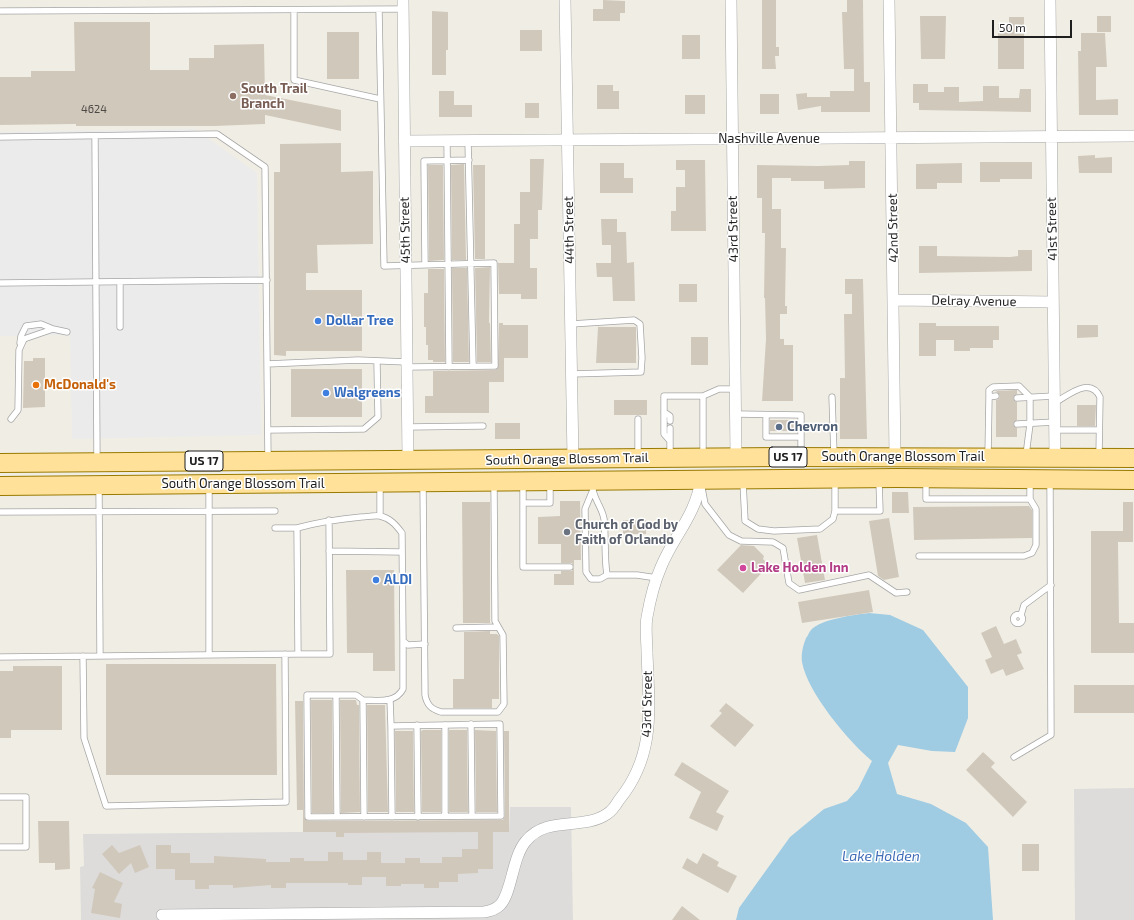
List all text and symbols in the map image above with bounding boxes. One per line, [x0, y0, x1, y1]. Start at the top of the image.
scale bar [994, 12, 1074, 38]
text: 50 m [999, 20, 1026, 34]
place label: South Trail Branch [241, 81, 308, 112]
marker: South Trail Branch [228, 91, 238, 101]
house number: 4624 [81, 102, 107, 116]
street label: Nashville Avenue [718, 131, 820, 147]
street label: 42nd Street [885, 193, 901, 263]
street label: 43rd Street [725, 195, 741, 263]
street label: 44th Street [561, 196, 577, 264]
street label: 45th Street [397, 197, 413, 263]
street label: 41st Street [1044, 197, 1060, 261]
street label: Delray Avenue [931, 292, 1017, 310]
place label: Dollar Tree [326, 313, 394, 329]
marker: Dollar Tree [313, 316, 323, 326]
place label: McDonald's [44, 377, 116, 393]
marker: McDonald's [31, 380, 41, 390]
place label: Walgreens [334, 385, 401, 401]
marker: Walgreens [321, 388, 331, 398]
place label: Chevron [787, 419, 838, 435]
marker: Chevron [774, 422, 784, 432]
road number: US 17 [769, 447, 807, 467]
street label: South Orange Blossom Trail [821, 449, 985, 465]
street label: South Orange Blossom Trail [485, 450, 649, 468]
road number: US 17 [185, 451, 223, 471]
street label: South Orange Blossom Trail [161, 476, 325, 492]
place label: Church of God by Faith of Orlando [575, 517, 678, 548]
marker: Church of God by Faith of Orlando [562, 527, 572, 537]
place label: Lake Holden Inn [751, 560, 849, 576]
marker: Lake Holden Inn [738, 563, 748, 573]
place label: ALDI [384, 572, 412, 588]
marker: ALDI [371, 575, 381, 585]
street label: 43rd Street [639, 670, 655, 738]
water label: Lake Holden [842, 848, 920, 864]

